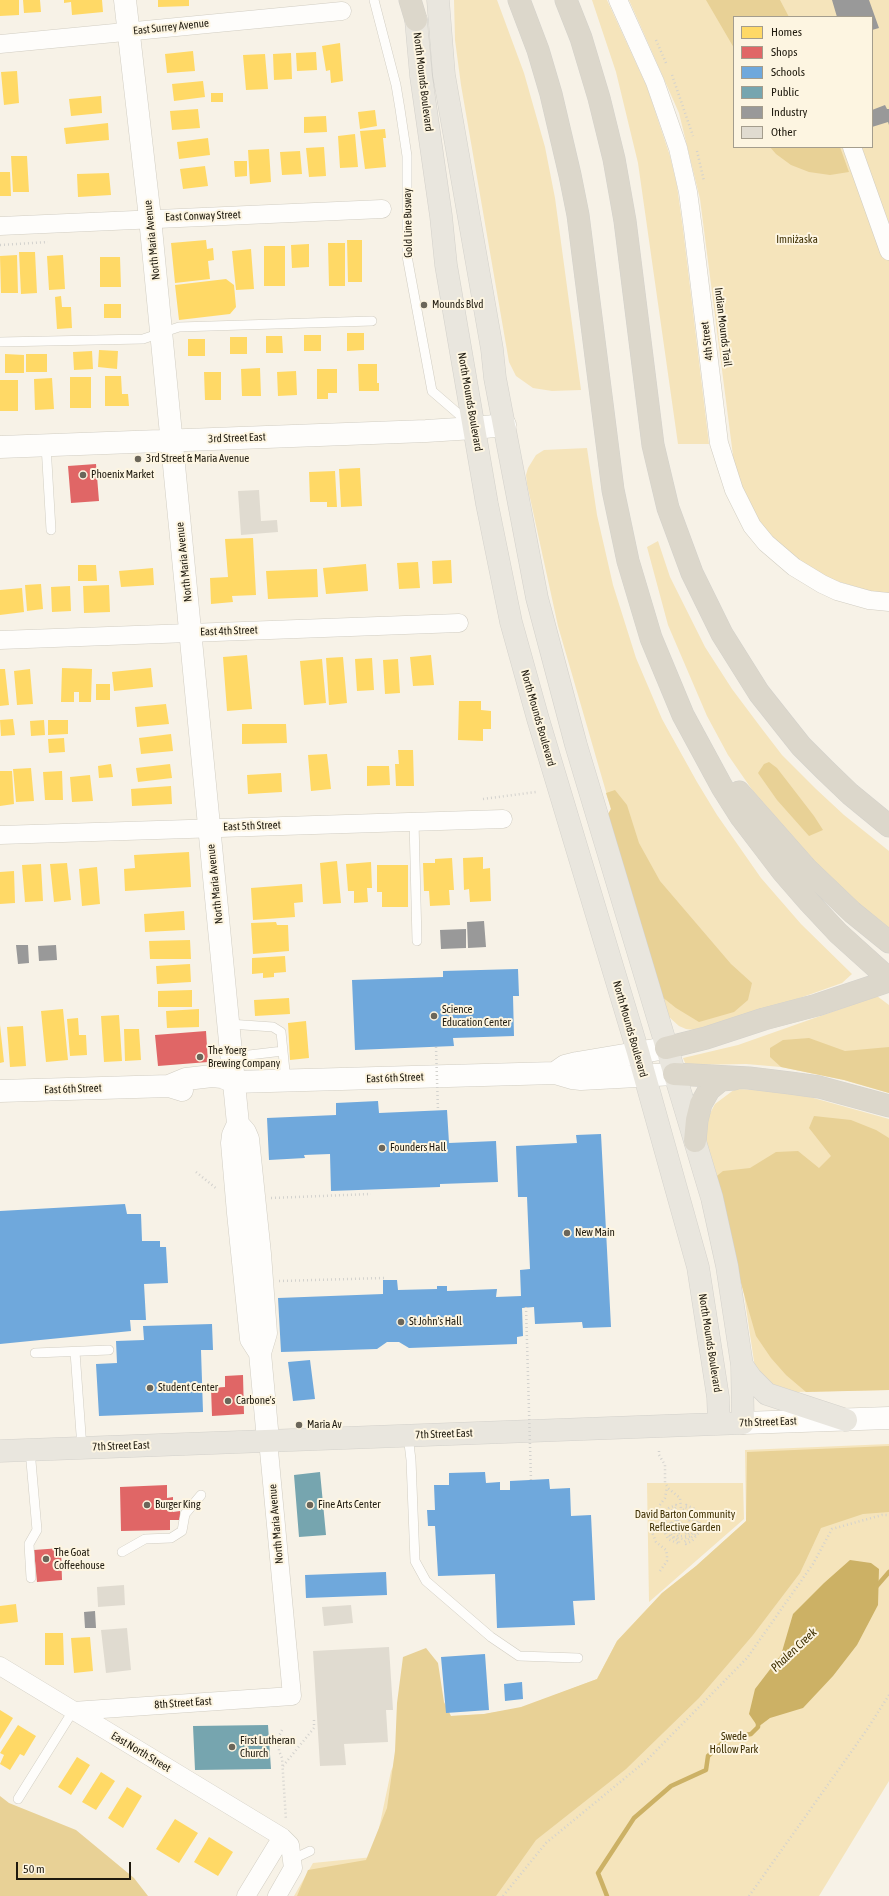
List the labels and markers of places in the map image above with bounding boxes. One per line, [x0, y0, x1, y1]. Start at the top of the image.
place label: Mounds Blvd [432, 298, 483, 312]
marker: Mounds Blvd [419, 300, 429, 310]
place label: 3rd Street & Maria Avenue [146, 452, 249, 466]
marker: 3rd Street & Maria Avenue [133, 454, 143, 464]
place label: Phoenix Market [91, 468, 154, 482]
marker: Phoenix Market [78, 470, 88, 480]
place label: Science Education Center [442, 1003, 511, 1029]
marker: Science Education Center [429, 1011, 439, 1021]
place label: The Yoerg Brewing Company [208, 1044, 280, 1070]
marker: The Yoerg Brewing Company [195, 1052, 205, 1062]
place label: Founders Hall [390, 1141, 446, 1155]
marker: Founders Hall [377, 1143, 387, 1153]
place label: New Main [575, 1226, 615, 1240]
marker: New Main [562, 1228, 572, 1238]
place label: St John's Hall [409, 1315, 462, 1329]
marker: St John's Hall [396, 1317, 406, 1327]
place label: Student Center [158, 1381, 218, 1395]
marker: Student Center [145, 1383, 155, 1393]
place label: Carbone's [236, 1394, 275, 1408]
marker: Carbone's [223, 1396, 233, 1406]
place label: Maria Av [307, 1418, 342, 1432]
marker: Maria Av [294, 1420, 304, 1430]
place label: Burger King [155, 1498, 201, 1512]
place label: Fine Arts Center [318, 1498, 380, 1512]
marker: Burger King [142, 1500, 152, 1510]
marker: Fine Arts Center [305, 1500, 315, 1510]
place label: The Goat Coffeehouse [54, 1546, 105, 1572]
marker: The Goat Coffeehouse [41, 1554, 51, 1564]
place label: First Lutheran Church [240, 1734, 295, 1760]
marker: First Lutheran Church [227, 1742, 237, 1752]

